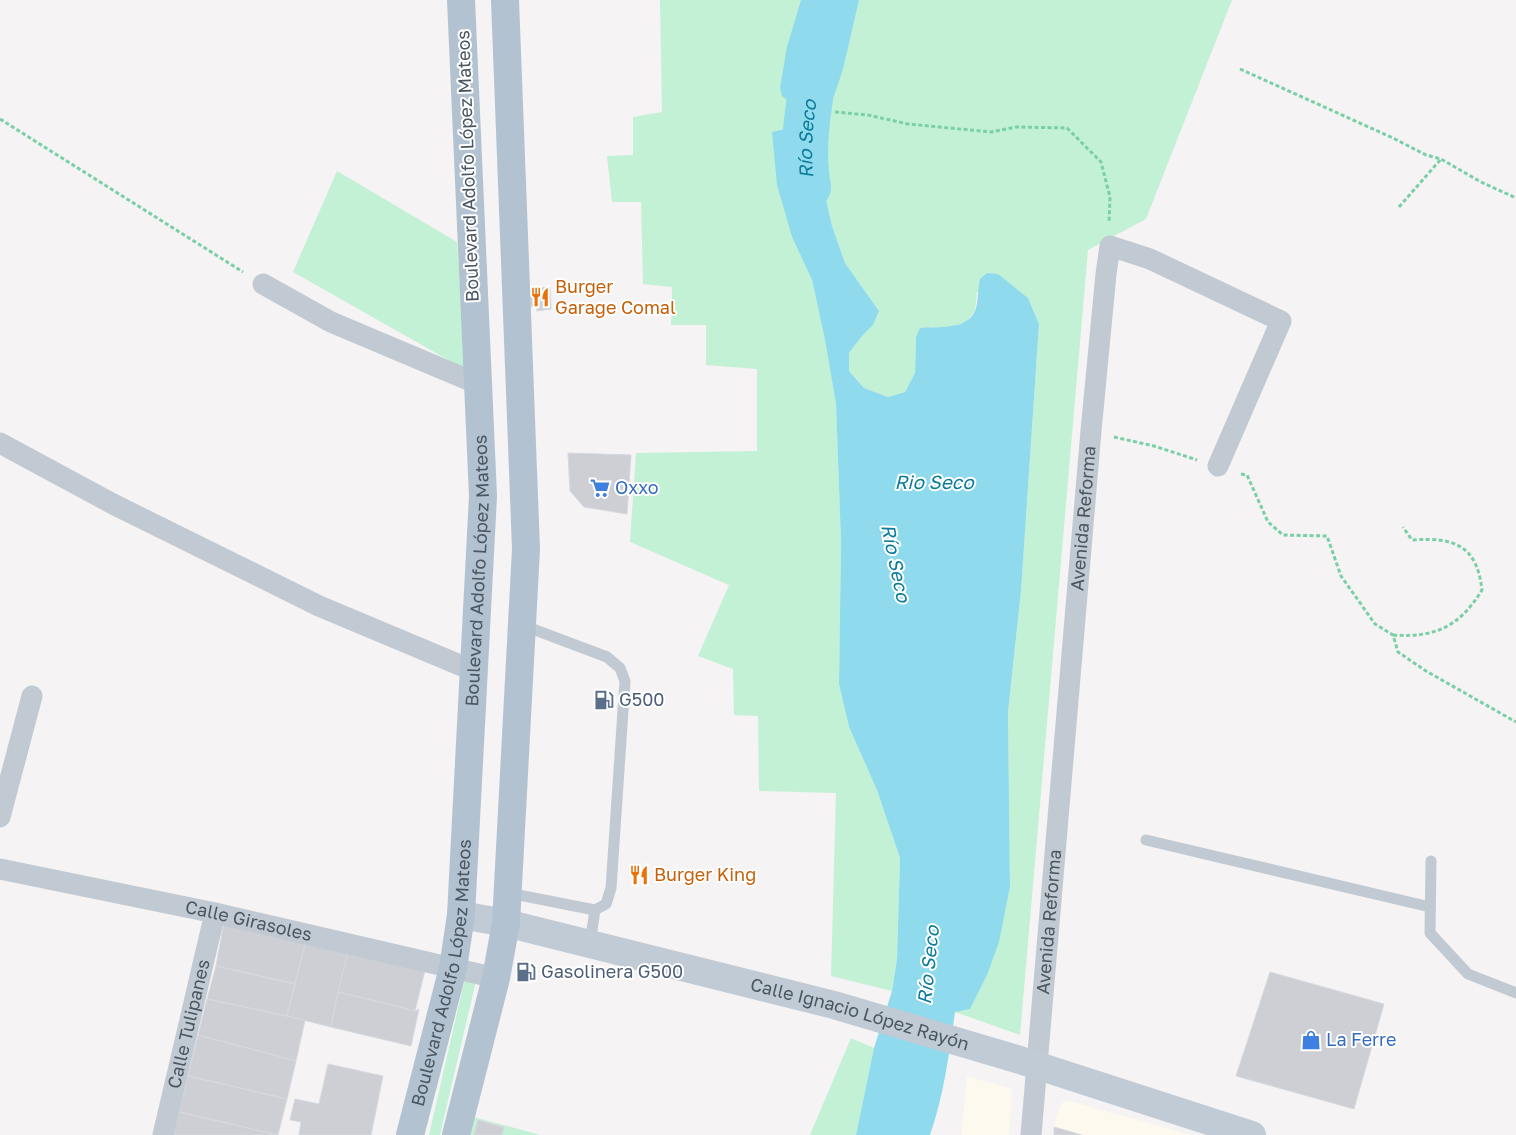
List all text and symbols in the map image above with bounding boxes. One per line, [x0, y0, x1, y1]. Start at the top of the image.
street label: Boulevard Adolfo López Mateos [451, 30, 483, 302]
water label: Río Seco [793, 97, 821, 180]
place label: Burger Garage Comal [555, 275, 676, 318]
restaurant icon: Burger Garage Comal [529, 286, 551, 308]
street label: Boulevard Adolfo López Mateos [460, 434, 493, 707]
street label: Avenida Reforma [1065, 445, 1100, 592]
water label: Rio Seco [894, 470, 975, 493]
place label: Oxxo [615, 476, 659, 498]
supermarket icon: Oxxo [589, 477, 611, 499]
water label: Río Seco [877, 522, 916, 606]
place label: G500 [619, 688, 664, 710]
fuel station icon: G500 [593, 689, 615, 711]
street label: Boulevard Adolfo López Mateos [406, 838, 475, 1108]
street label: Avenida Reforma [1031, 848, 1065, 995]
place label: Burger King [654, 863, 756, 885]
restaurant icon: Burger King [628, 864, 650, 886]
street label: Calle Girasoles [184, 895, 314, 945]
water label: Río Seco [912, 923, 943, 1005]
street label: Calle Tulipanes [162, 957, 214, 1091]
place label: Gasolinera G500 [541, 960, 683, 982]
fuel station icon: Gasolinera G500 [515, 961, 537, 983]
street label: Calle Ignacio López Rayón [748, 973, 972, 1054]
place label: La Ferre [1326, 1028, 1396, 1050]
shop icon: La Ferre [1300, 1029, 1322, 1051]

